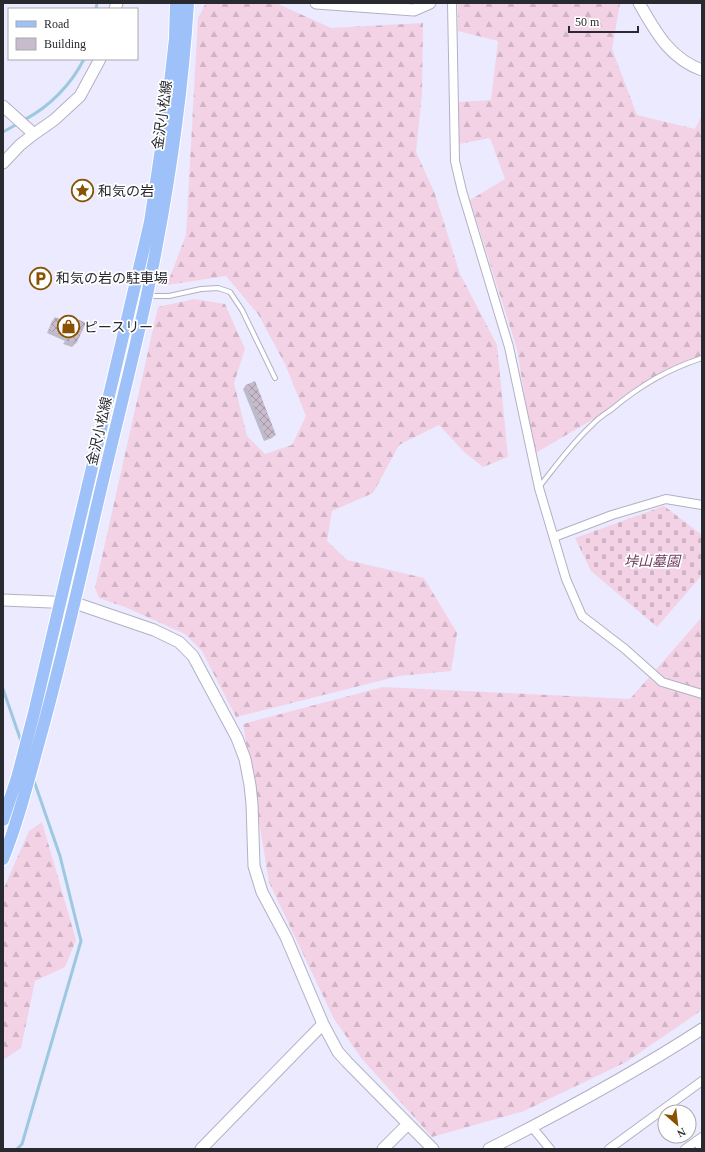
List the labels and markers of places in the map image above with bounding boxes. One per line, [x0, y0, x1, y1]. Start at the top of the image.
place icon: 和気の岩 [70, 178, 96, 204]
place label: 和気の岩 [98, 184, 154, 199]
parking icon: 和気の岩の駐車場 [27, 265, 53, 291]
place label: 和気の岩の駐車場 [56, 271, 168, 286]
shop icon: ピースリー [55, 314, 81, 340]
place label: ピースリー [84, 320, 153, 335]

